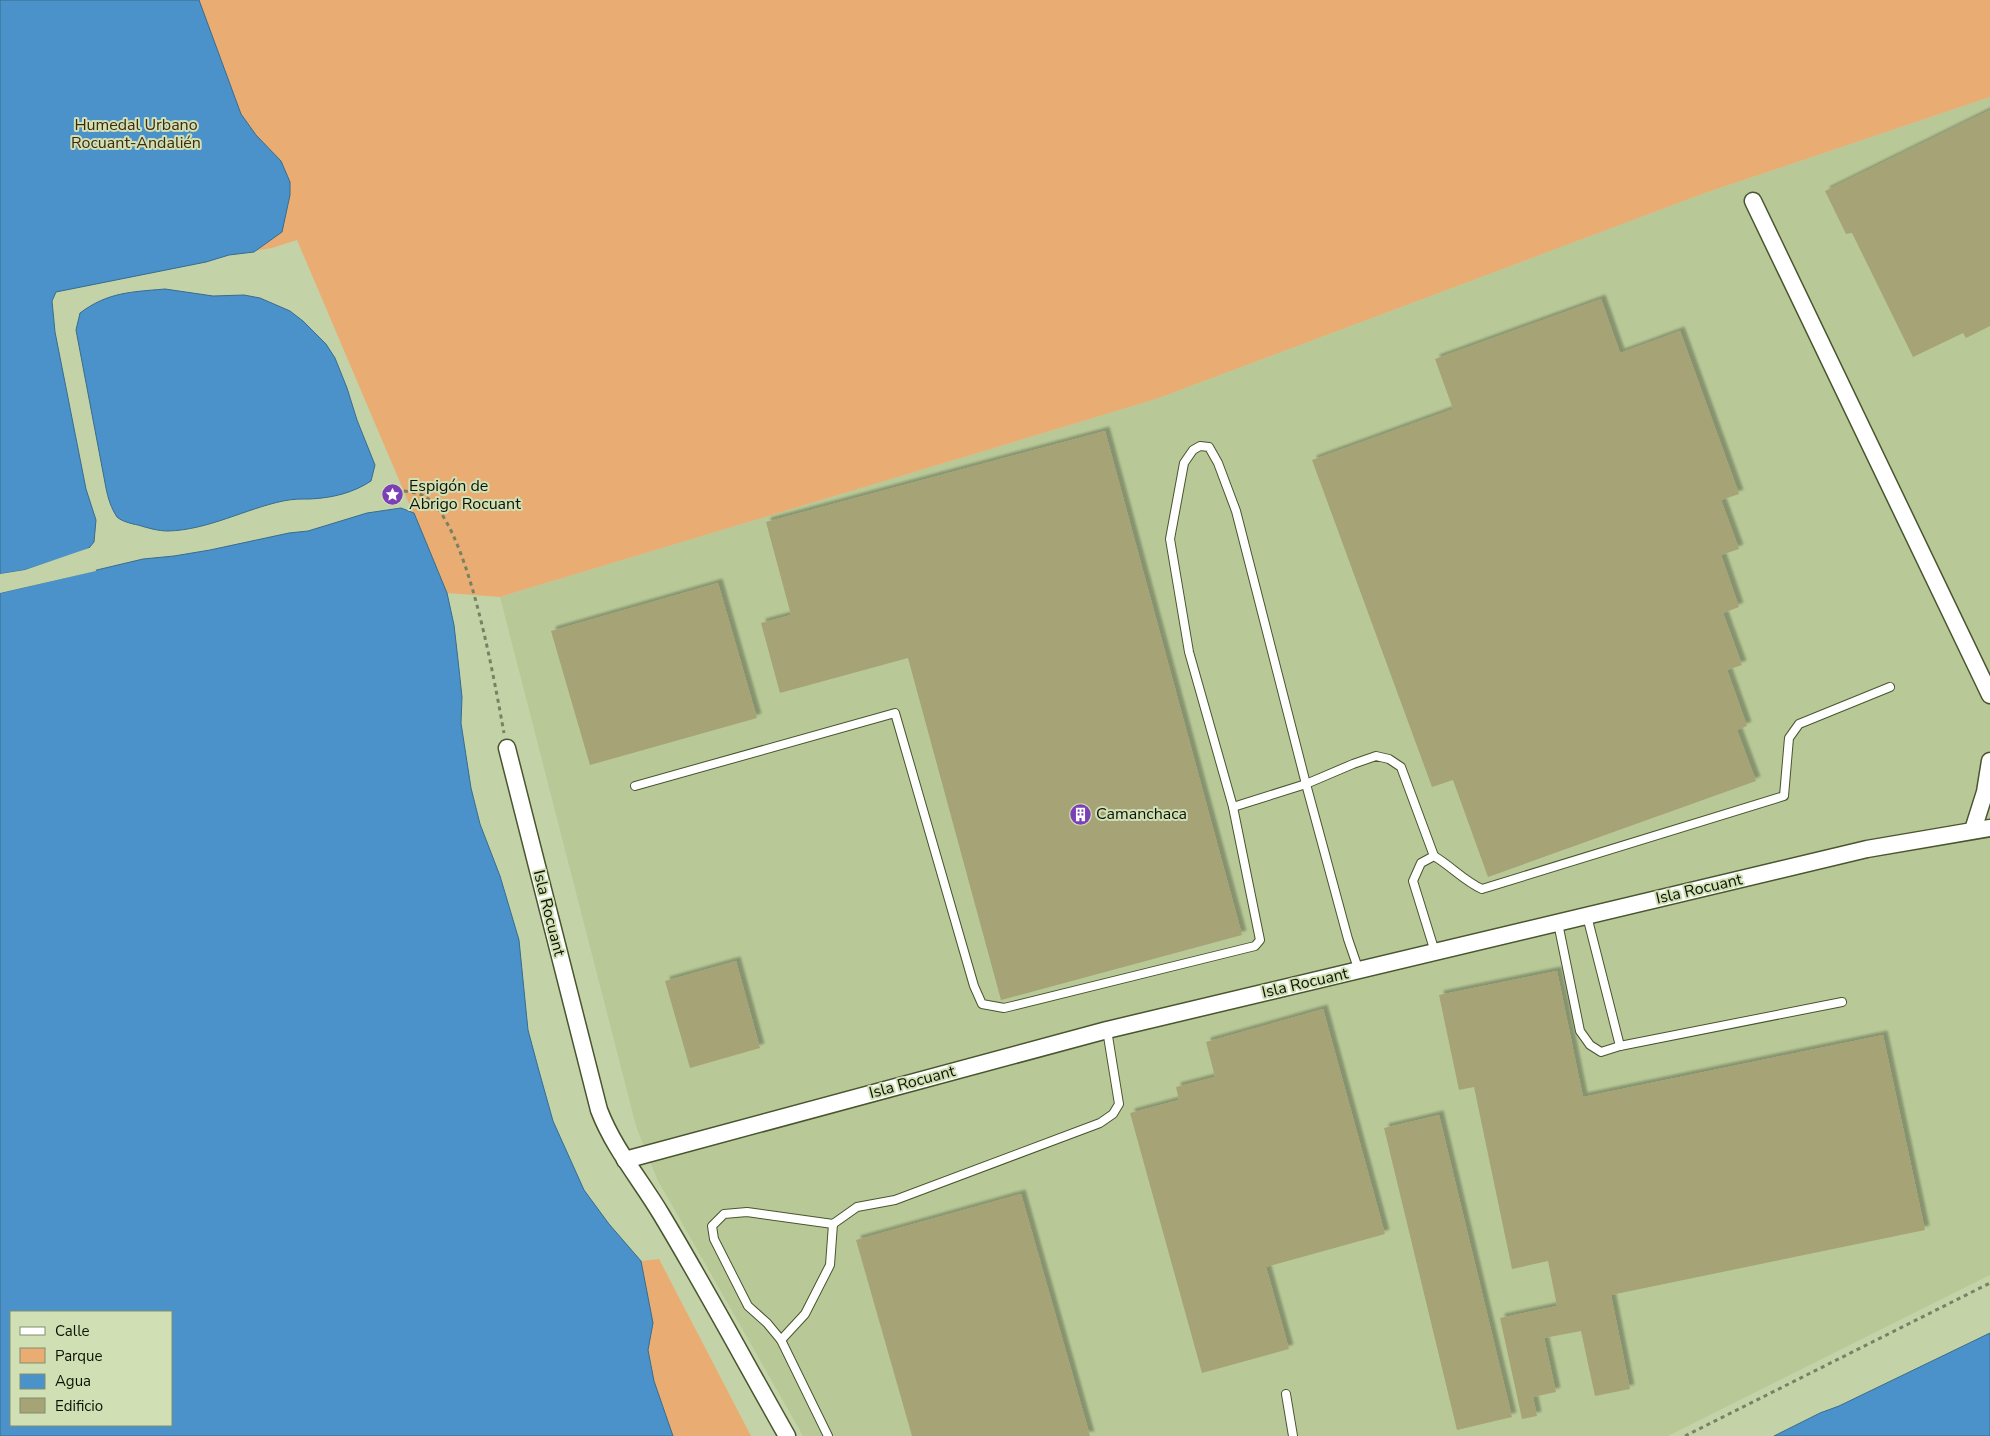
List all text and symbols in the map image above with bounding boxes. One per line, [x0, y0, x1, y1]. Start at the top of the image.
park label: Humedal Urbano Rocuant-Andalién [71, 114, 201, 154]
place label: Espigón de Abrigo Rocuant [409, 475, 521, 515]
place icon: Espigón de Abrigo Rocuant [381, 483, 405, 507]
building icon: Camanchaca [1068, 802, 1092, 826]
place label: Camanchaca [1096, 803, 1187, 825]
street label: Isla Rocuant [528, 868, 570, 959]
street label: Isla Rocuant [1654, 868, 1745, 910]
street label: Isla Rocuant [1260, 962, 1351, 1004]
street label: Isla Rocuant [867, 1060, 958, 1104]
legend [10, 1311, 172, 1426]
text: Calle [55, 1321, 90, 1341]
text: Parque [55, 1346, 103, 1366]
text: Agua [55, 1371, 91, 1391]
text: Edificio [55, 1396, 103, 1416]

